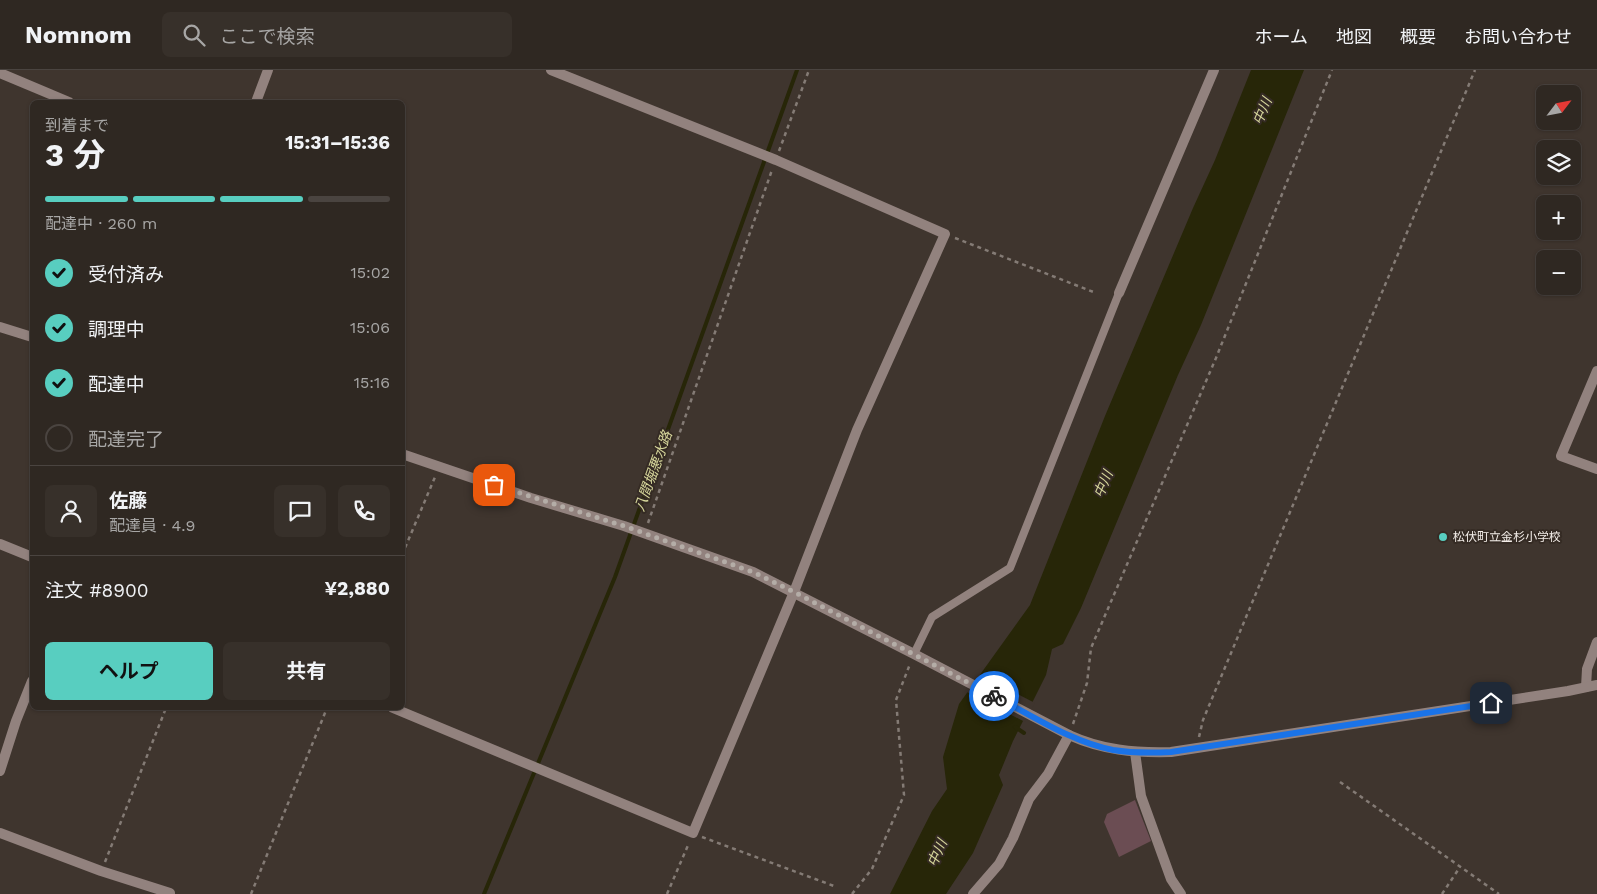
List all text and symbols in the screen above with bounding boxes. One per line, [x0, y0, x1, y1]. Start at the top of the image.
search box [162, 12, 512, 57]
text: Nomnom [25, 21, 132, 49]
icon: search [180, 21, 208, 49]
text: ここで検索 [220, 25, 315, 48]
text: ホーム [1255, 26, 1308, 47]
text: 地図 [1336, 26, 1372, 47]
text: 概要 [1400, 26, 1436, 47]
text: お問い合わせ [1464, 26, 1572, 47]
north arrow [1536, 85, 1581, 130]
map controls [1536, 85, 1581, 295]
water label: 中川 [1249, 93, 1276, 127]
text: 到着まで [45, 116, 109, 135]
text: 15:31–15:36 [285, 131, 390, 154]
text: 3 分 [45, 136, 105, 174]
button: layers [1536, 140, 1581, 185]
button: + [1536, 195, 1581, 240]
text: 配達中 · 260 m [45, 214, 157, 233]
button: − [1536, 250, 1581, 295]
icon: check [45, 259, 73, 287]
text: 受付済み [88, 263, 164, 286]
text: 15:02 [350, 263, 390, 282]
icon: check [45, 314, 73, 342]
text: 調理中 [88, 318, 145, 341]
text: 15:06 [350, 318, 390, 337]
icon: check [45, 369, 73, 397]
text: 配達中 [88, 373, 145, 396]
text: 15:16 [354, 373, 390, 392]
text: 配達完了 [88, 428, 164, 451]
water label: 八間堀悪水路 [631, 428, 675, 513]
pin [473, 464, 515, 506]
water label: 中川 [1090, 466, 1117, 500]
icon: bag [480, 471, 508, 499]
button: person [45, 485, 97, 537]
button: chat [274, 485, 326, 537]
button: phone [338, 485, 390, 537]
text: 佐藤 [109, 489, 147, 512]
text: 配達員 · 4.9 [109, 516, 195, 535]
place label: 松伏町立金杉小学校 [1453, 530, 1561, 544]
marker: 松伏町立金杉小学校 [1437, 531, 1449, 543]
text: ¥2,880 [324, 577, 390, 600]
text: 注文 #8900 [45, 579, 149, 602]
button: ヘルプ [45, 642, 213, 700]
button: 共有 [223, 642, 390, 700]
courier [969, 671, 1019, 721]
icon: bike [980, 682, 1008, 710]
pin [1470, 682, 1512, 724]
icon: home [1477, 689, 1505, 717]
water label: 中川 [924, 835, 951, 869]

